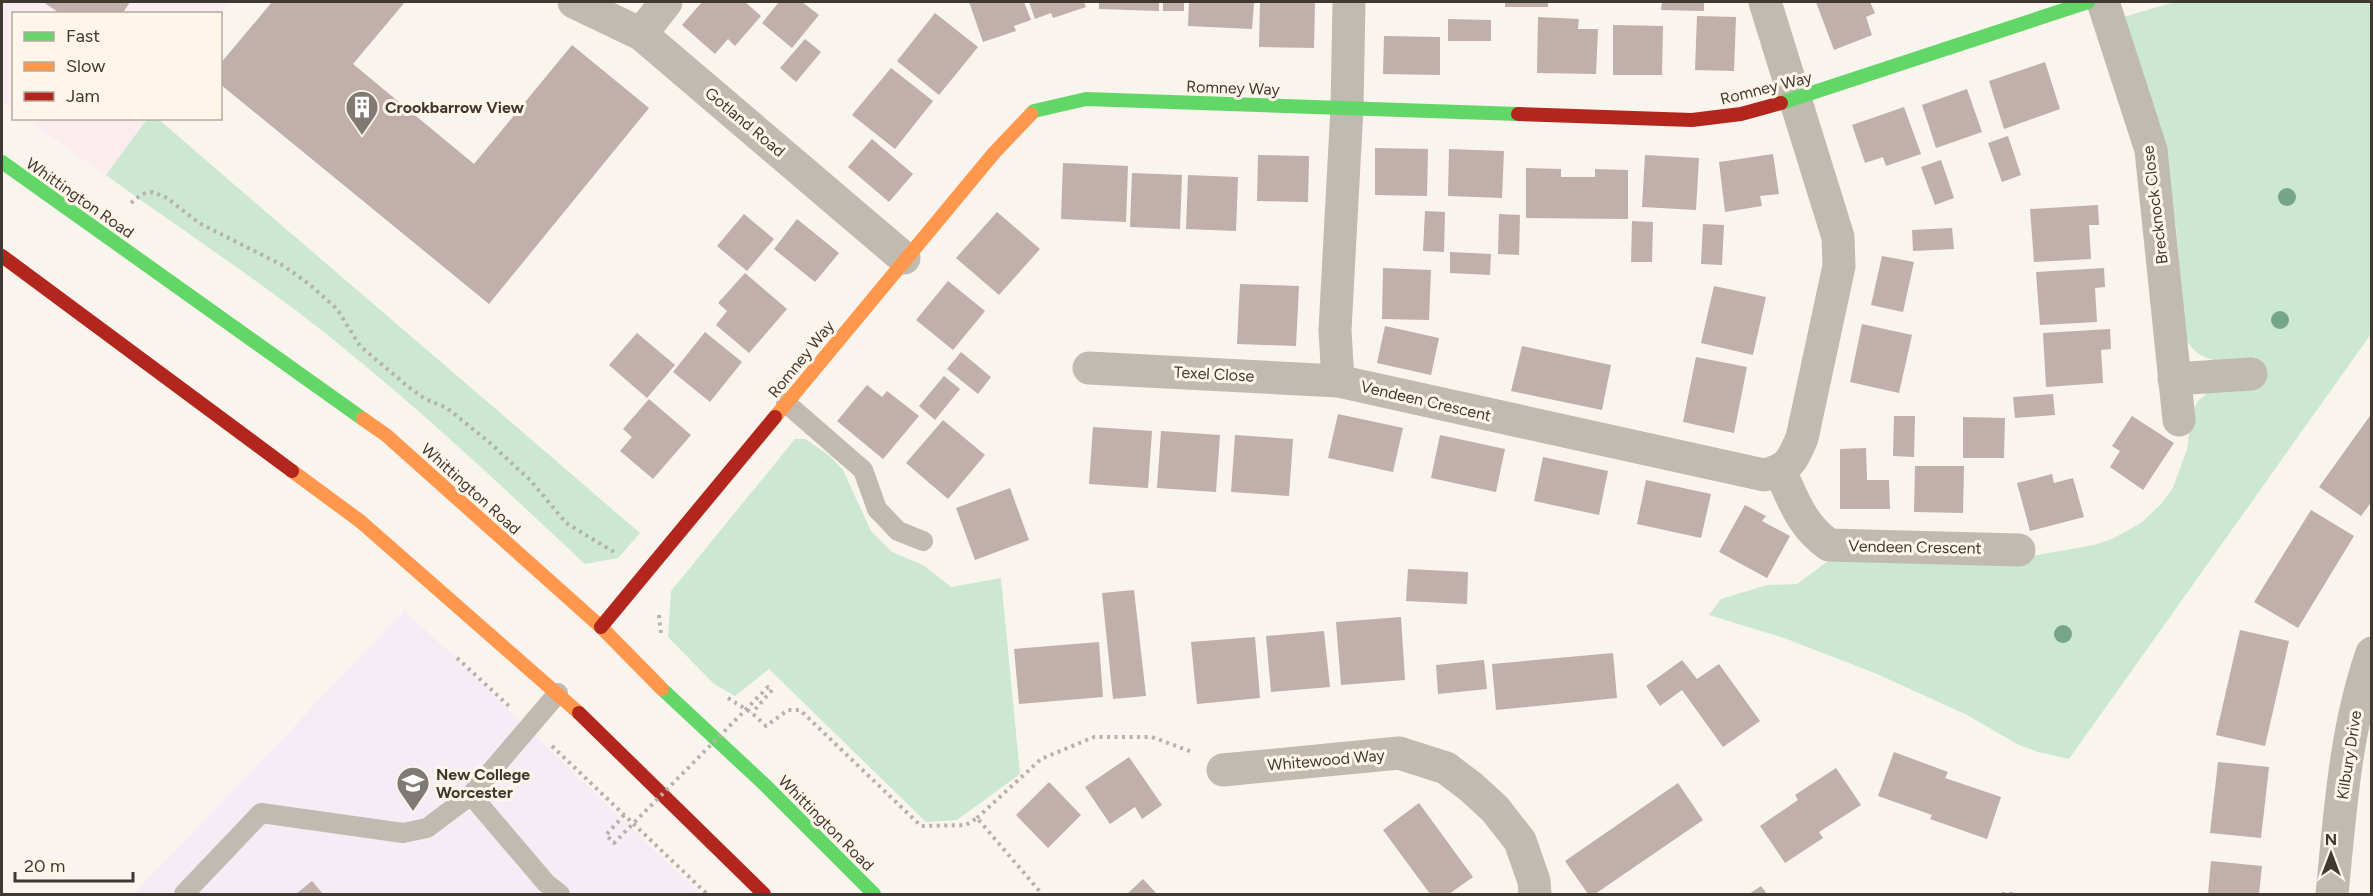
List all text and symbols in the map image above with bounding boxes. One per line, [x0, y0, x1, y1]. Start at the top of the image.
legend [12, 12, 222, 120]
text: Fast [66, 25, 100, 47]
text: Slow [66, 55, 105, 77]
street label: Romney Way [1718, 67, 1814, 109]
street label: Romney Way [1186, 77, 1281, 99]
street label: Gotland Road [701, 83, 789, 161]
text: Jam [66, 85, 100, 107]
building icon: Crookbarrow View [344, 89, 380, 136]
place label: Crookbarrow View [385, 98, 524, 117]
street label: Brecknock Close [2138, 144, 2172, 265]
street label: Whittington Road [22, 154, 138, 242]
street label: Romney Way [764, 316, 838, 401]
street label: Texel Close [1173, 362, 1255, 386]
street label: Vendeen Crescent [1359, 377, 1493, 425]
street label: Whittington Road [417, 439, 525, 539]
street label: Vendeen Crescent [1848, 536, 1982, 558]
street label: Kilbury Drive [2333, 709, 2365, 801]
street label: Whitewood Way [1266, 745, 1386, 775]
school or university icon: New College Worcester [395, 765, 431, 812]
place label: New College Worcester [436, 765, 530, 802]
street label: Whittington Road [774, 771, 878, 875]
north arrow [2301, 824, 2361, 884]
text: N [2325, 830, 2337, 849]
scale bar [15, 845, 134, 883]
text: 20 m [24, 855, 65, 877]

